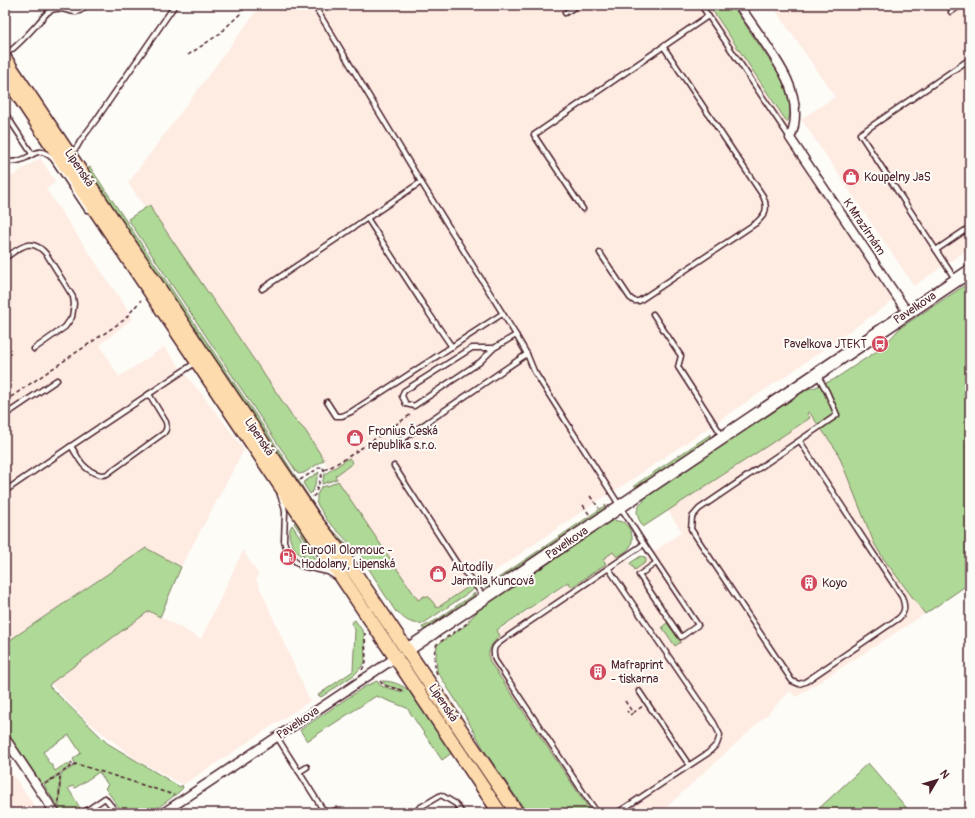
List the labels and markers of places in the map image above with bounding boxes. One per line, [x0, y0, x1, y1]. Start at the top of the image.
shop icon: Koupelny JaS [841, 167, 861, 187]
place label: Koupelny JaS [864, 170, 931, 185]
bus stop icon: Pavelkova JTEKT [870, 334, 890, 354]
place label: Pavelkova JTEKT [784, 337, 867, 352]
place label: Fronius Česká republika s.r.o. [368, 423, 438, 453]
shop icon: Fronius Česká republika s.r.o. [345, 428, 365, 448]
place label: EuroOil Olomouc - Hodolany, Lipenská [301, 543, 396, 572]
fuel station icon: EuroOil Olomouc - Hodolany, Lipenská [278, 547, 298, 567]
place label: Autodíly Jarmila Kuncová [451, 560, 534, 589]
shop icon: Autodíly Jarmila Kuncová [428, 564, 448, 584]
building icon: Koyo [799, 573, 819, 593]
place label: Koyo [822, 576, 848, 591]
place label: Mafraprint - tiskarna [611, 658, 664, 687]
building icon: Mafraprint - tiskarna [588, 662, 608, 682]

